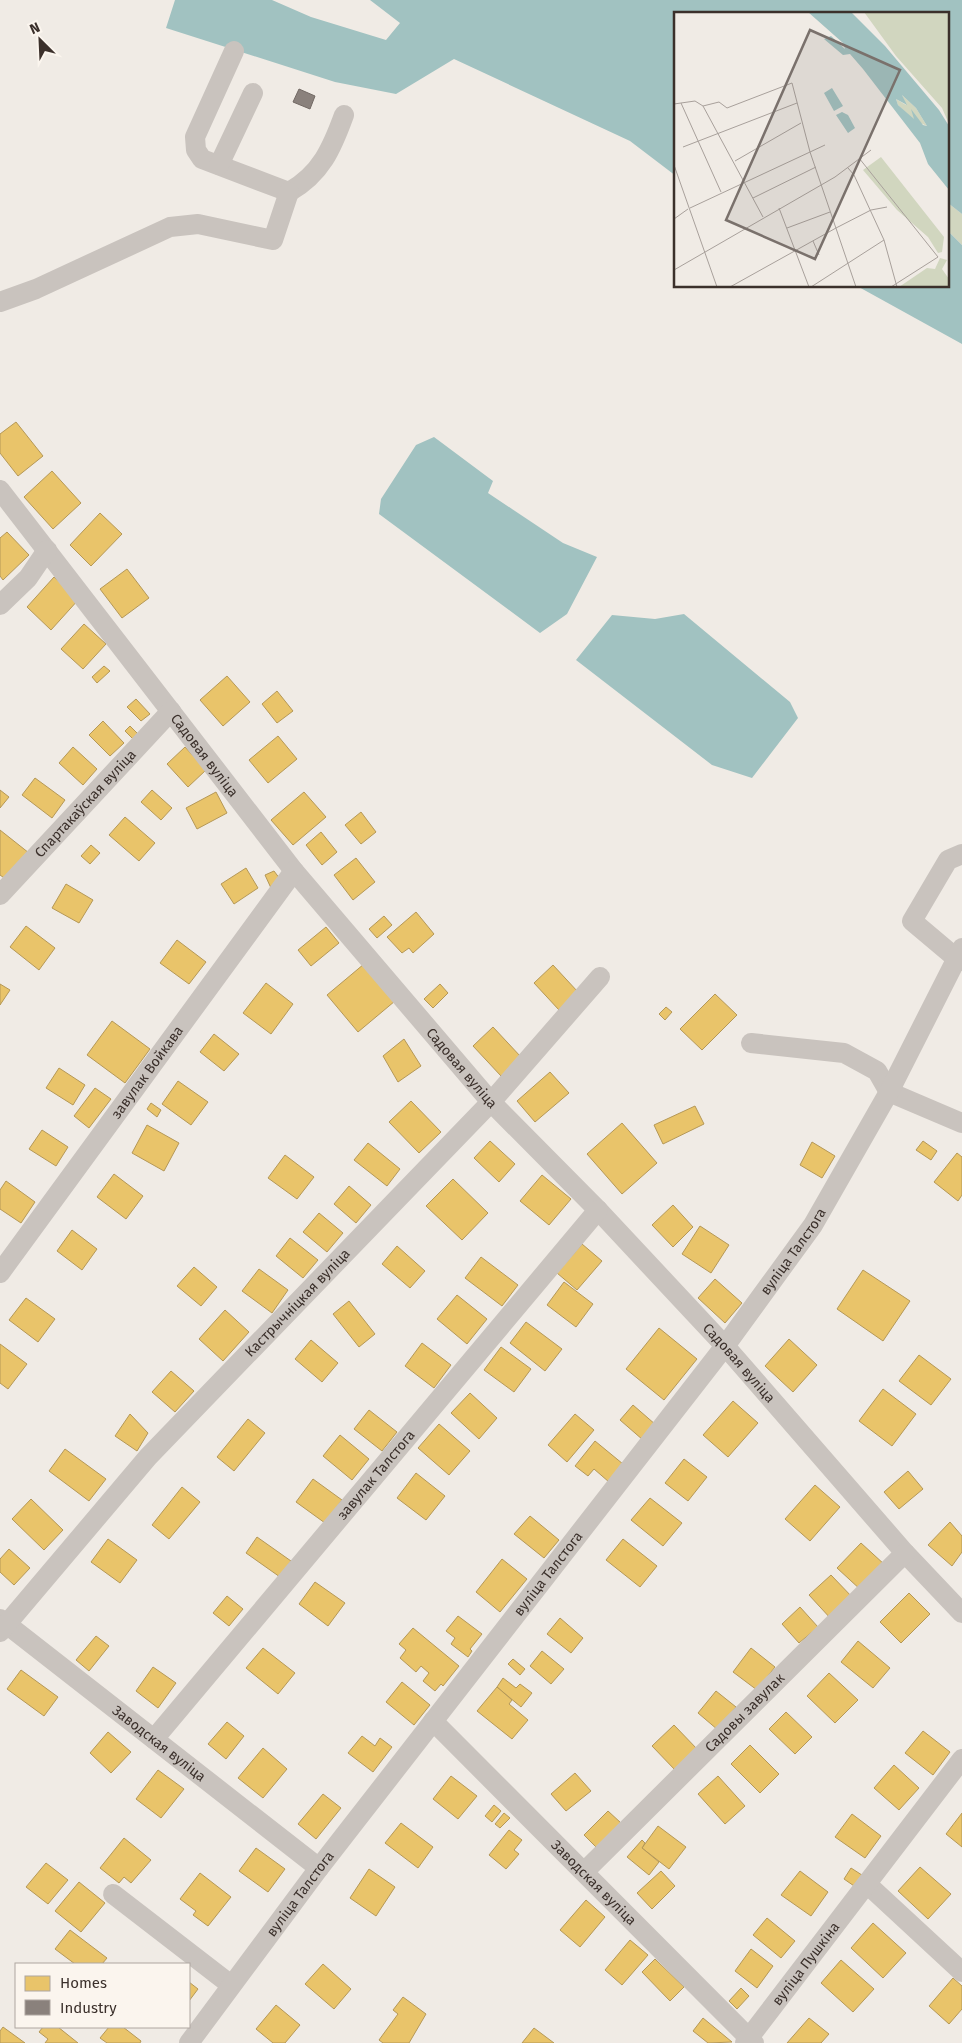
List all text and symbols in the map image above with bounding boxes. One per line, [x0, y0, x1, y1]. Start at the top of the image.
inset map [674, 12, 950, 288]
north arrow [15, 15, 65, 65]
text: N [27, 19, 43, 38]
street label: Садовая вуліца [167, 710, 242, 800]
street label: Спартакаўская вуліца [31, 746, 139, 861]
street label: завулак Войкава [107, 1022, 187, 1122]
street label: Садовая вуліца [423, 1024, 501, 1112]
street label: вуліца Талстога [757, 1205, 829, 1298]
street label: Кастрычніцкая вуліца [241, 1245, 353, 1360]
street label: Садовая вуліца [700, 1320, 779, 1406]
street label: завулак Талстога [333, 1426, 418, 1523]
street label: вуліца Талстога [510, 1528, 586, 1619]
street label: Садовы завулак [701, 1669, 788, 1755]
street label: Заводская вуліца [109, 1702, 209, 1785]
street label: Заводская вуліца [548, 1836, 640, 1929]
street label: вуліца Талстога [263, 1848, 337, 1940]
street label: вуліца Пушкіна [768, 1918, 843, 2009]
legend [15, 1963, 190, 2028]
text: Homes [60, 1974, 107, 1992]
text: Industry [60, 1999, 117, 2017]

